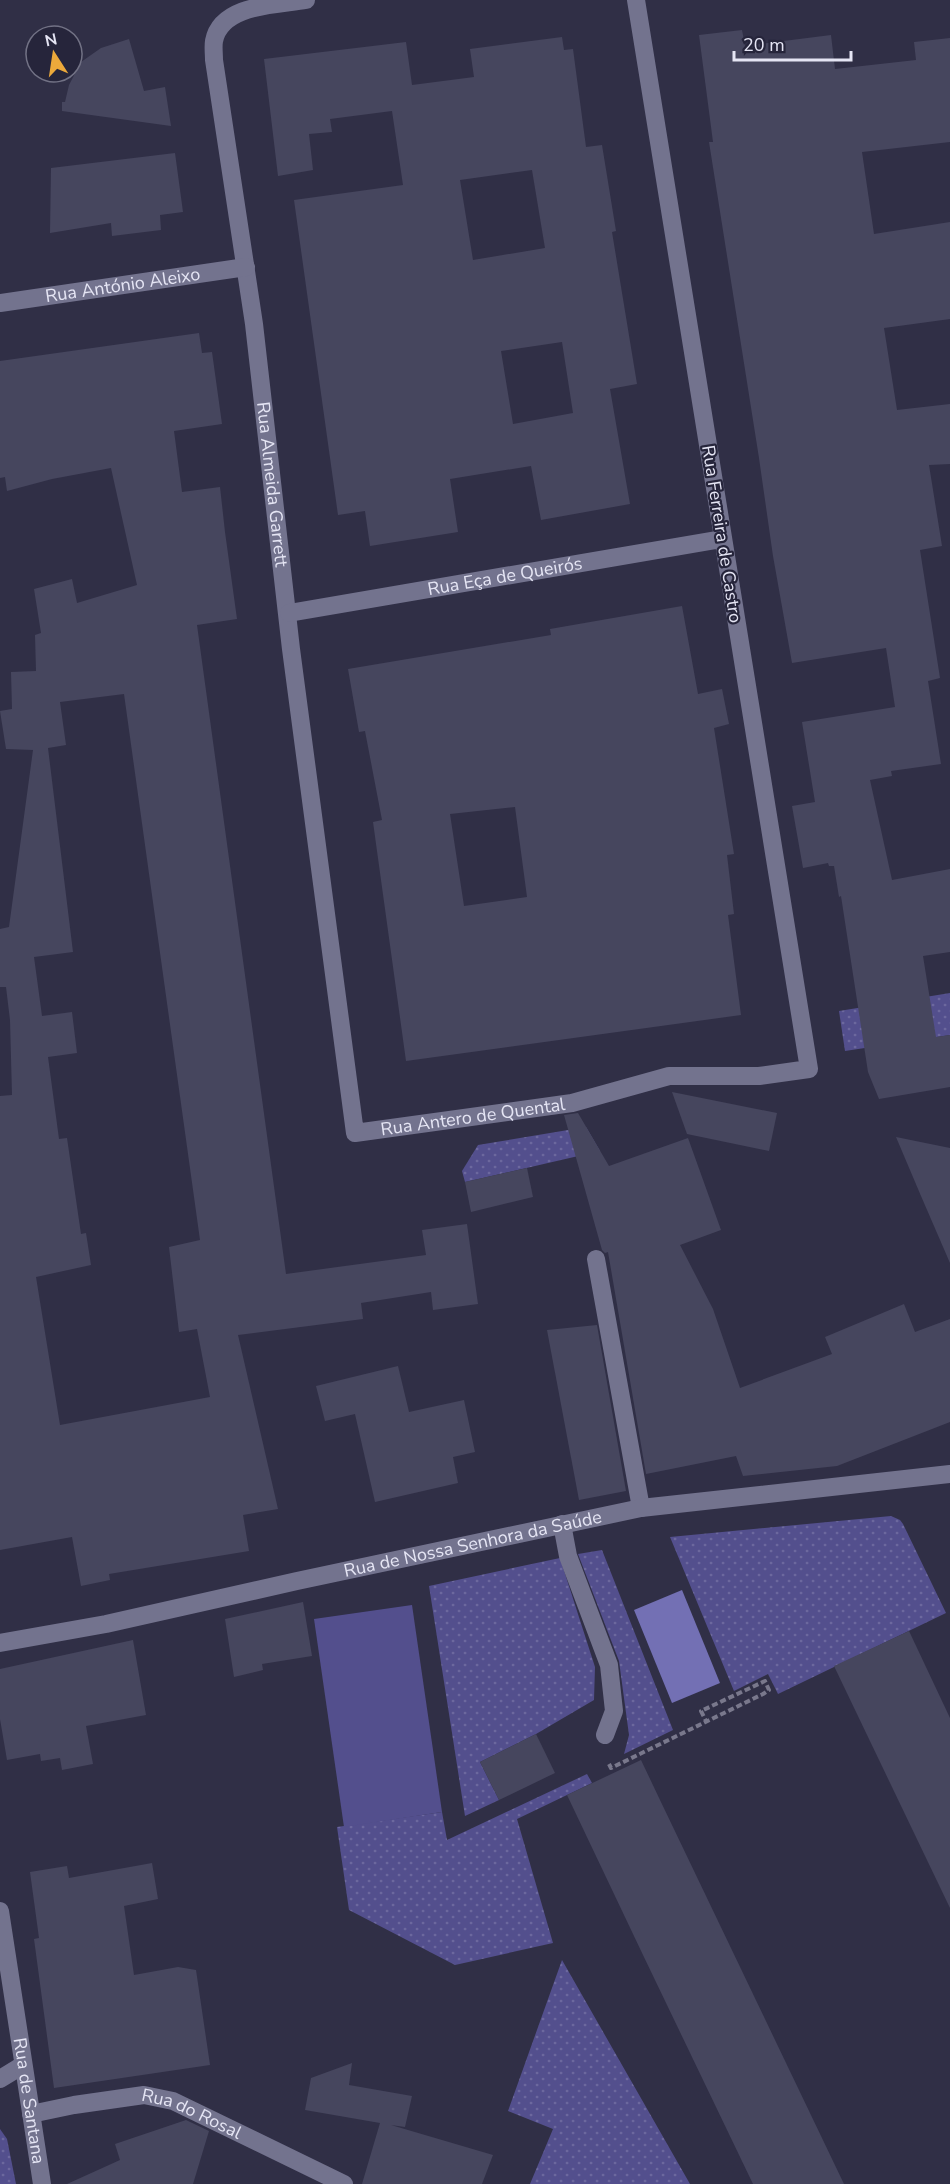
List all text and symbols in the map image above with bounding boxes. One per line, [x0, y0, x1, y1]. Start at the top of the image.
north arrow [24, 24, 84, 84]
scale bar [734, 24, 851, 62]
text: N [43, 28, 59, 52]
text: 20 m [743, 33, 785, 57]
street label: Rua António Aleixo [44, 262, 202, 308]
street label: Rua Almeida Garrett [251, 400, 294, 569]
street label: Rua Ferreira de Castro [696, 443, 748, 625]
street label: Rua Eça de Queirós [426, 551, 584, 601]
street label: Rua Antero de Quental [379, 1092, 567, 1141]
street label: Rua de Nossa Senhora da Saúde [341, 1505, 604, 1583]
street label: Rua de Santana [8, 2036, 51, 2166]
street label: Rua do Rosal [140, 2083, 246, 2145]

